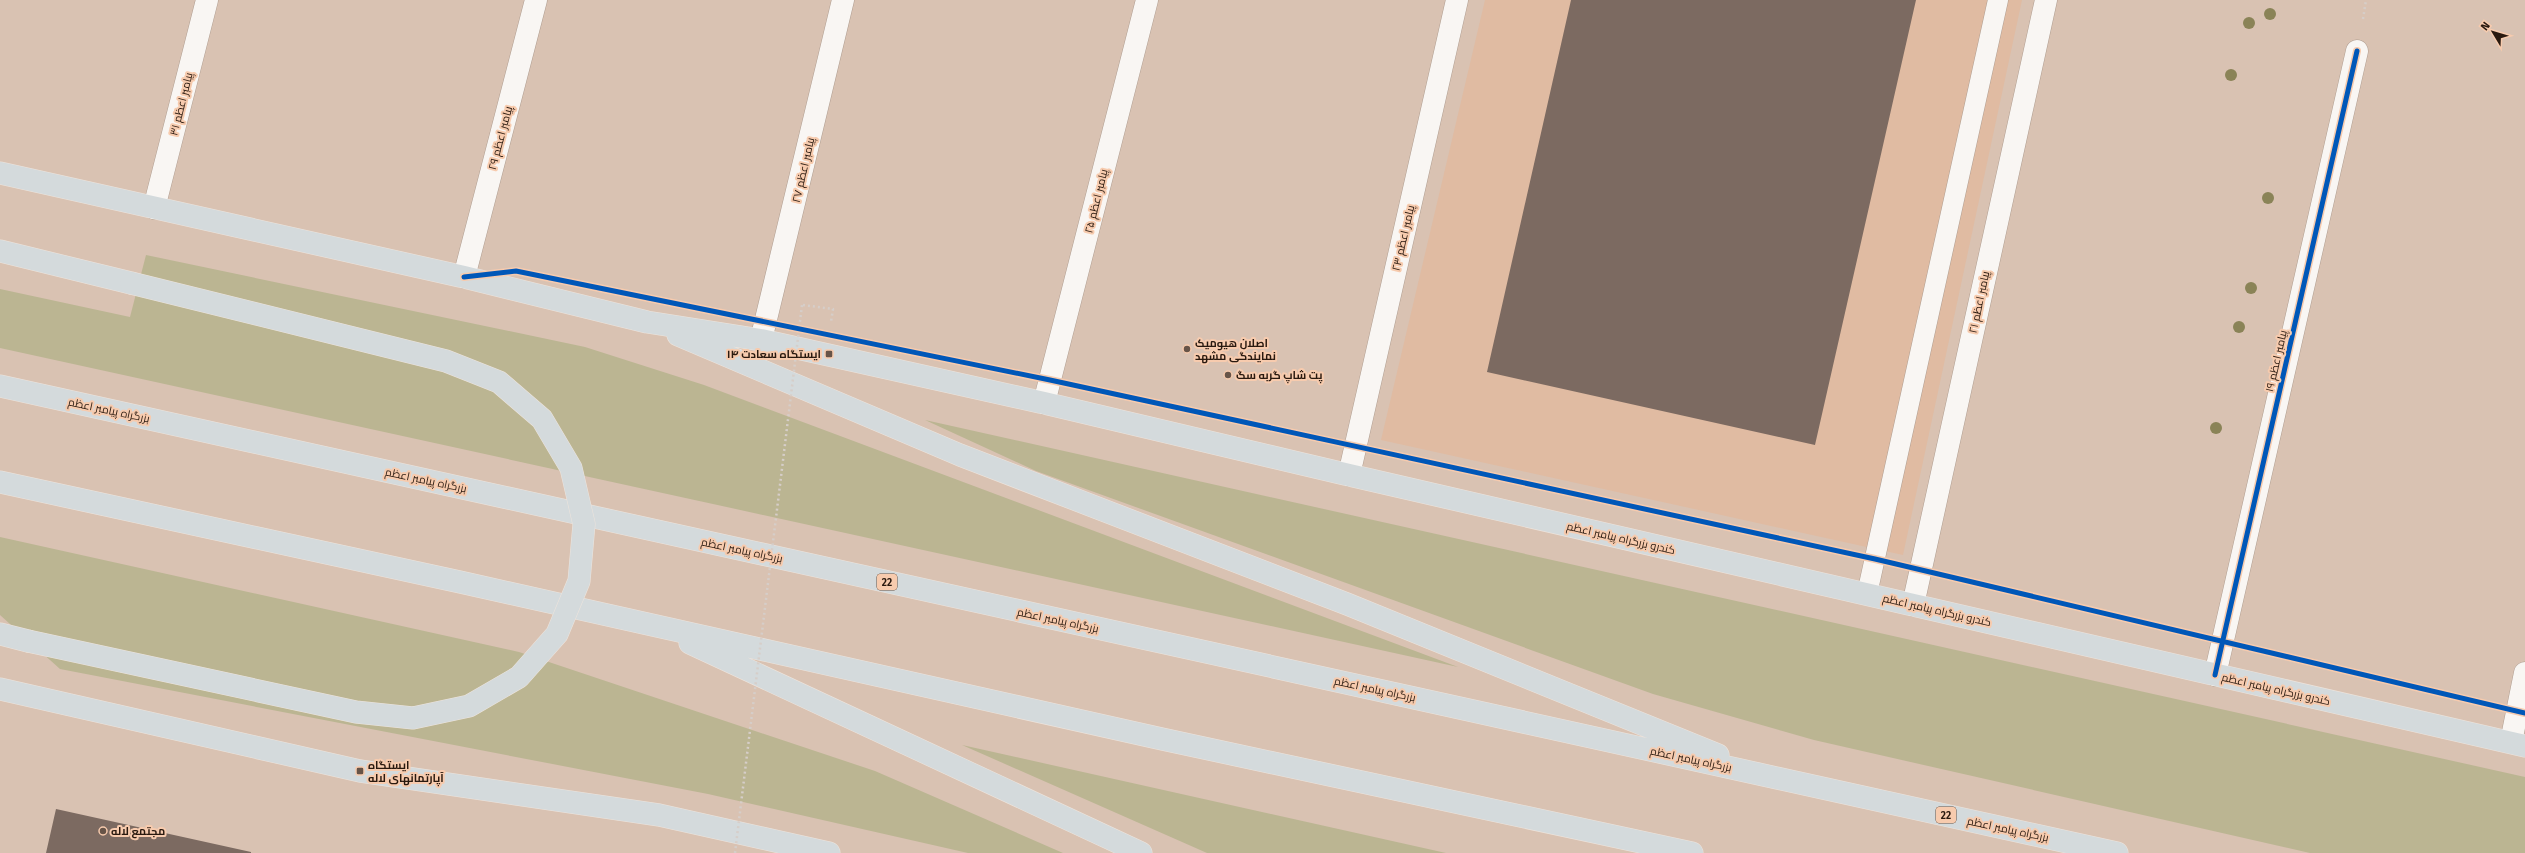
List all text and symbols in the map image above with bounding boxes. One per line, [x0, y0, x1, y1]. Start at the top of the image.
north arrow [2473, 12, 2513, 52]
text: N [2478, 19, 2493, 33]
street label: پیامبر اعظم ۳۱ [167, 71, 197, 137]
street label: پیامبر اعظم ۲۹ [486, 105, 516, 172]
street label: پیامبر اعظم ۲۷ [790, 136, 818, 204]
street label: پیامبر اعظم ۲۵ [1082, 168, 1112, 235]
street label: پیامبر اعظم ۲۳ [1390, 204, 1418, 272]
street label: پیامبر اعظم ۲۱ [1967, 270, 1993, 334]
street label: پیامبر اعظم ۱۹ [2263, 329, 2291, 393]
place label: اصلان هیومیک نمایندگی مشهد [1195, 337, 1276, 364]
marker: اصلان هیومیک نمایندگی مشهد [1182, 344, 1192, 354]
place label: ایستگاه سعادت ۱۴ [727, 348, 821, 361]
marker: ایستگاه سعادت ۱۴ [824, 349, 834, 359]
place label: پت شاپ گربه سگ [1236, 369, 1323, 384]
marker: پت شاپ گربه سگ [1223, 370, 1233, 380]
street label: بزرگراه پیامبر اعظم [67, 395, 151, 426]
street label: بزرگراه پیامبر اعظم [384, 465, 468, 496]
street label: کندرو بزرگراه پیامبر اعظم [1565, 520, 1676, 558]
street label: بزرگراه پیامبر اعظم [700, 535, 784, 566]
road number: 22 [877, 574, 897, 590]
street label: کندرو بزرگراه پیامبر اعظم [1881, 592, 1992, 630]
street label: بزرگراه پیامبر اعظم [1016, 605, 1100, 636]
street label: کندرو بزرگراه پیامبر اعظم [2220, 671, 2331, 709]
street label: بزرگراه پیامبر اعظم [1333, 674, 1417, 705]
street label: بزرگراه پیامبر اعظم [1649, 744, 1733, 775]
place label: ایستگاه آپارتمانهای لاله [368, 759, 444, 787]
marker: ایستگاه آپارتمانهای لاله [355, 766, 365, 776]
road number: 22 [1936, 807, 1956, 823]
street label: بزرگراه پیامبر اعظم [1966, 814, 2050, 845]
place label: مجتمع لاله [111, 825, 165, 839]
marker: مجتمع لاله [98, 826, 108, 836]

